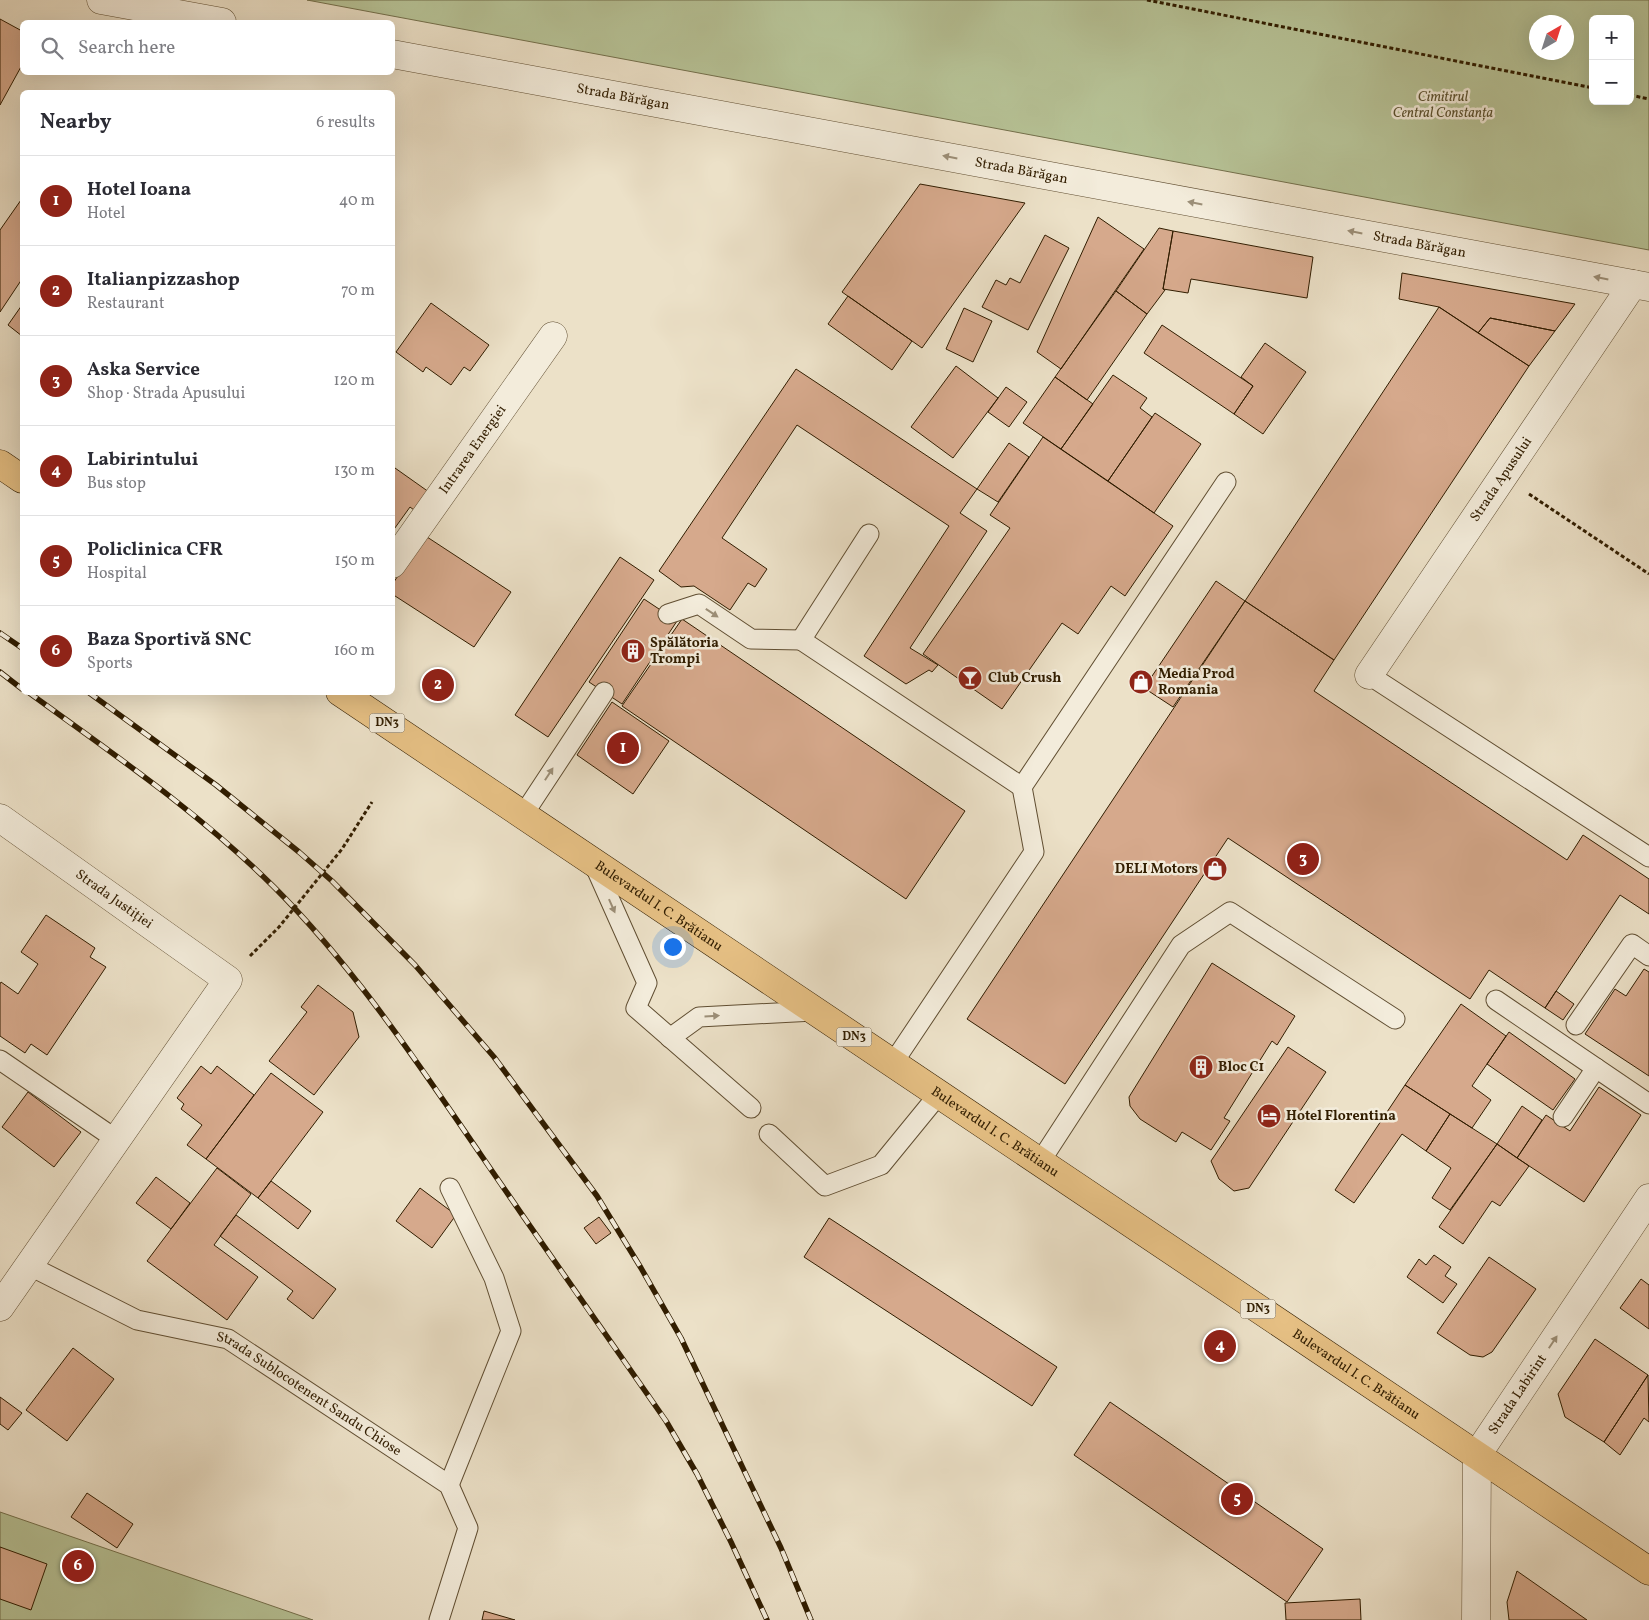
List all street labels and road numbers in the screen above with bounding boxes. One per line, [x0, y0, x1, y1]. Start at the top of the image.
street label: Strada Bărăgan [575, 79, 671, 115]
street label: Strada Bărăgan [973, 153, 1069, 189]
street label: Strada Bărăgan [1371, 227, 1468, 262]
street label: Intrarea Energiei [435, 401, 511, 498]
street label: Strada Apusului [1466, 433, 1537, 526]
road number: DN3 [370, 714, 404, 732]
street label: Bulevardul I. C. Brătianu [591, 856, 727, 956]
street label: Strada Justiției [72, 865, 157, 933]
road number: DN3 [836, 1028, 872, 1046]
street label: Bulevardul I. C. Brătianu [927, 1082, 1063, 1182]
road number: DN3 [1240, 1300, 1276, 1318]
street label: Bulevardul I. C. Brătianu [1288, 1325, 1424, 1424]
street label: Strada Sublocotenent Sandu Chiose [215, 1327, 405, 1461]
street label: Strada Labirint [1484, 1350, 1551, 1438]

